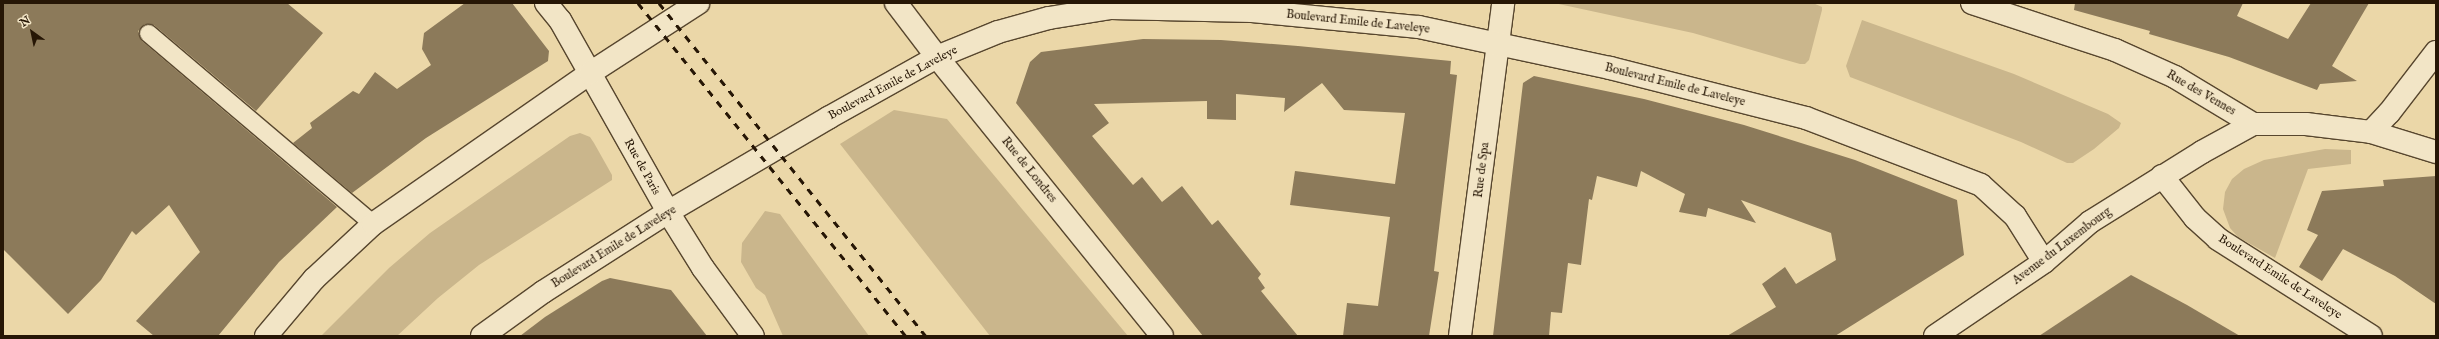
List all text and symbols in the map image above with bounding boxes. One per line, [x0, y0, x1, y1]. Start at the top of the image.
street label: Boulevard Emile de Laveleye [1286, 7, 1430, 37]
north arrow [12, 12, 52, 52]
text: N [18, 13, 33, 30]
street label: Boulevard Emile de Laveleye [826, 43, 960, 123]
street label: Boulevard Emile de Laveleye [1603, 61, 1747, 109]
street label: Rue des Vennes [2164, 67, 2238, 119]
street label: Rue de Londres [998, 134, 1060, 206]
street label: Rue de Paris [621, 136, 663, 198]
street label: Rue de Spa [1471, 141, 1493, 199]
street label: Boulevard Emile de Laveleye [549, 203, 679, 291]
street label: Avenue du Luxembourg [2010, 204, 2114, 288]
street label: Boulevard Emile de Laveleye [2216, 232, 2344, 322]

